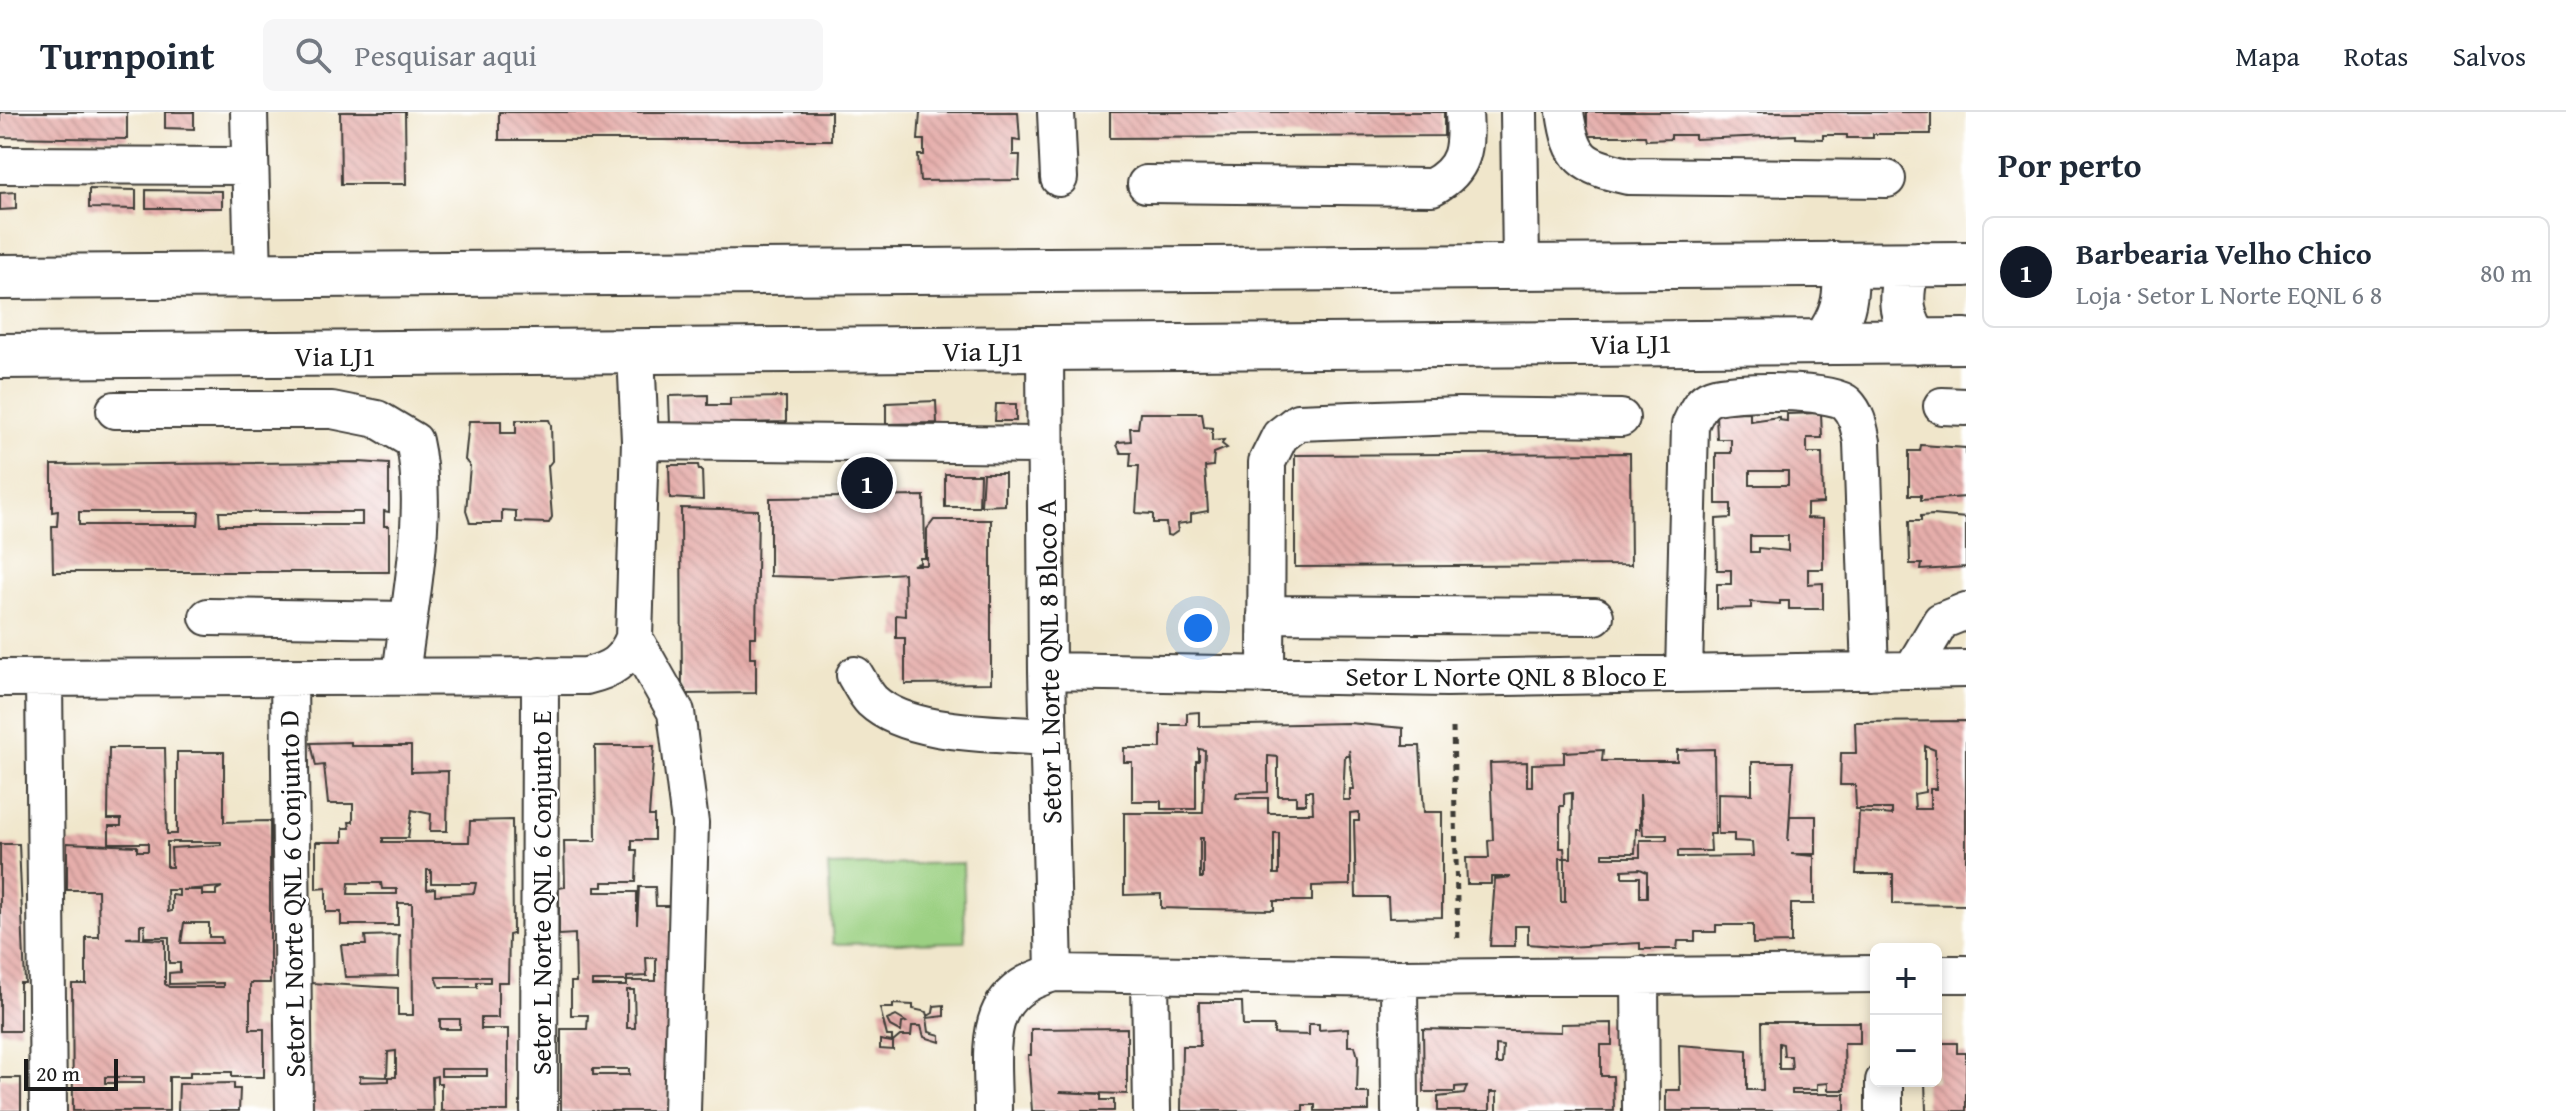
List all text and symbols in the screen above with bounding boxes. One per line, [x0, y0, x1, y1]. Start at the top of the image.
search box [263, 19, 823, 91]
text: Turnpoint [40, 27, 215, 83]
icon: search [291, 33, 335, 77]
text: Pesquisar aqui [355, 33, 537, 77]
text: Mapa [2235, 35, 2300, 76]
text: Rotas [2344, 35, 2408, 76]
text: Salvos [2452, 35, 2526, 76]
text: Por perto [1998, 140, 2142, 189]
text: Barbearia Velho Chico [2076, 231, 2372, 275]
text: 1 [2019, 253, 2033, 292]
text: 80 m [2480, 253, 2532, 292]
text: Loja · Setor L Norte EQNL 6 8 [2076, 275, 2382, 314]
street label: Via LJ1 [1590, 322, 1672, 364]
street label: Via LJ1 [942, 330, 1024, 371]
street label: Via LJ1 [294, 335, 376, 376]
pin: 1 [841, 453, 893, 513]
street label: Setor L Norte QNL 8 Bloco A [1025, 499, 1071, 825]
your location [1178, 608, 1218, 648]
street label: Setor L Norte QNL 8 Bloco E [1345, 655, 1667, 696]
street label: Setor L Norte QNL 6 Conjunto D [267, 710, 315, 1078]
street label: Setor L Norte QNL 6 Conjunto E [520, 711, 561, 1075]
map controls [1870, 943, 1942, 1087]
button: + [1870, 943, 1942, 1015]
button: − [1870, 1015, 1942, 1087]
scale bar [24, 1055, 118, 1091]
text: 20 m [36, 1057, 80, 1089]

